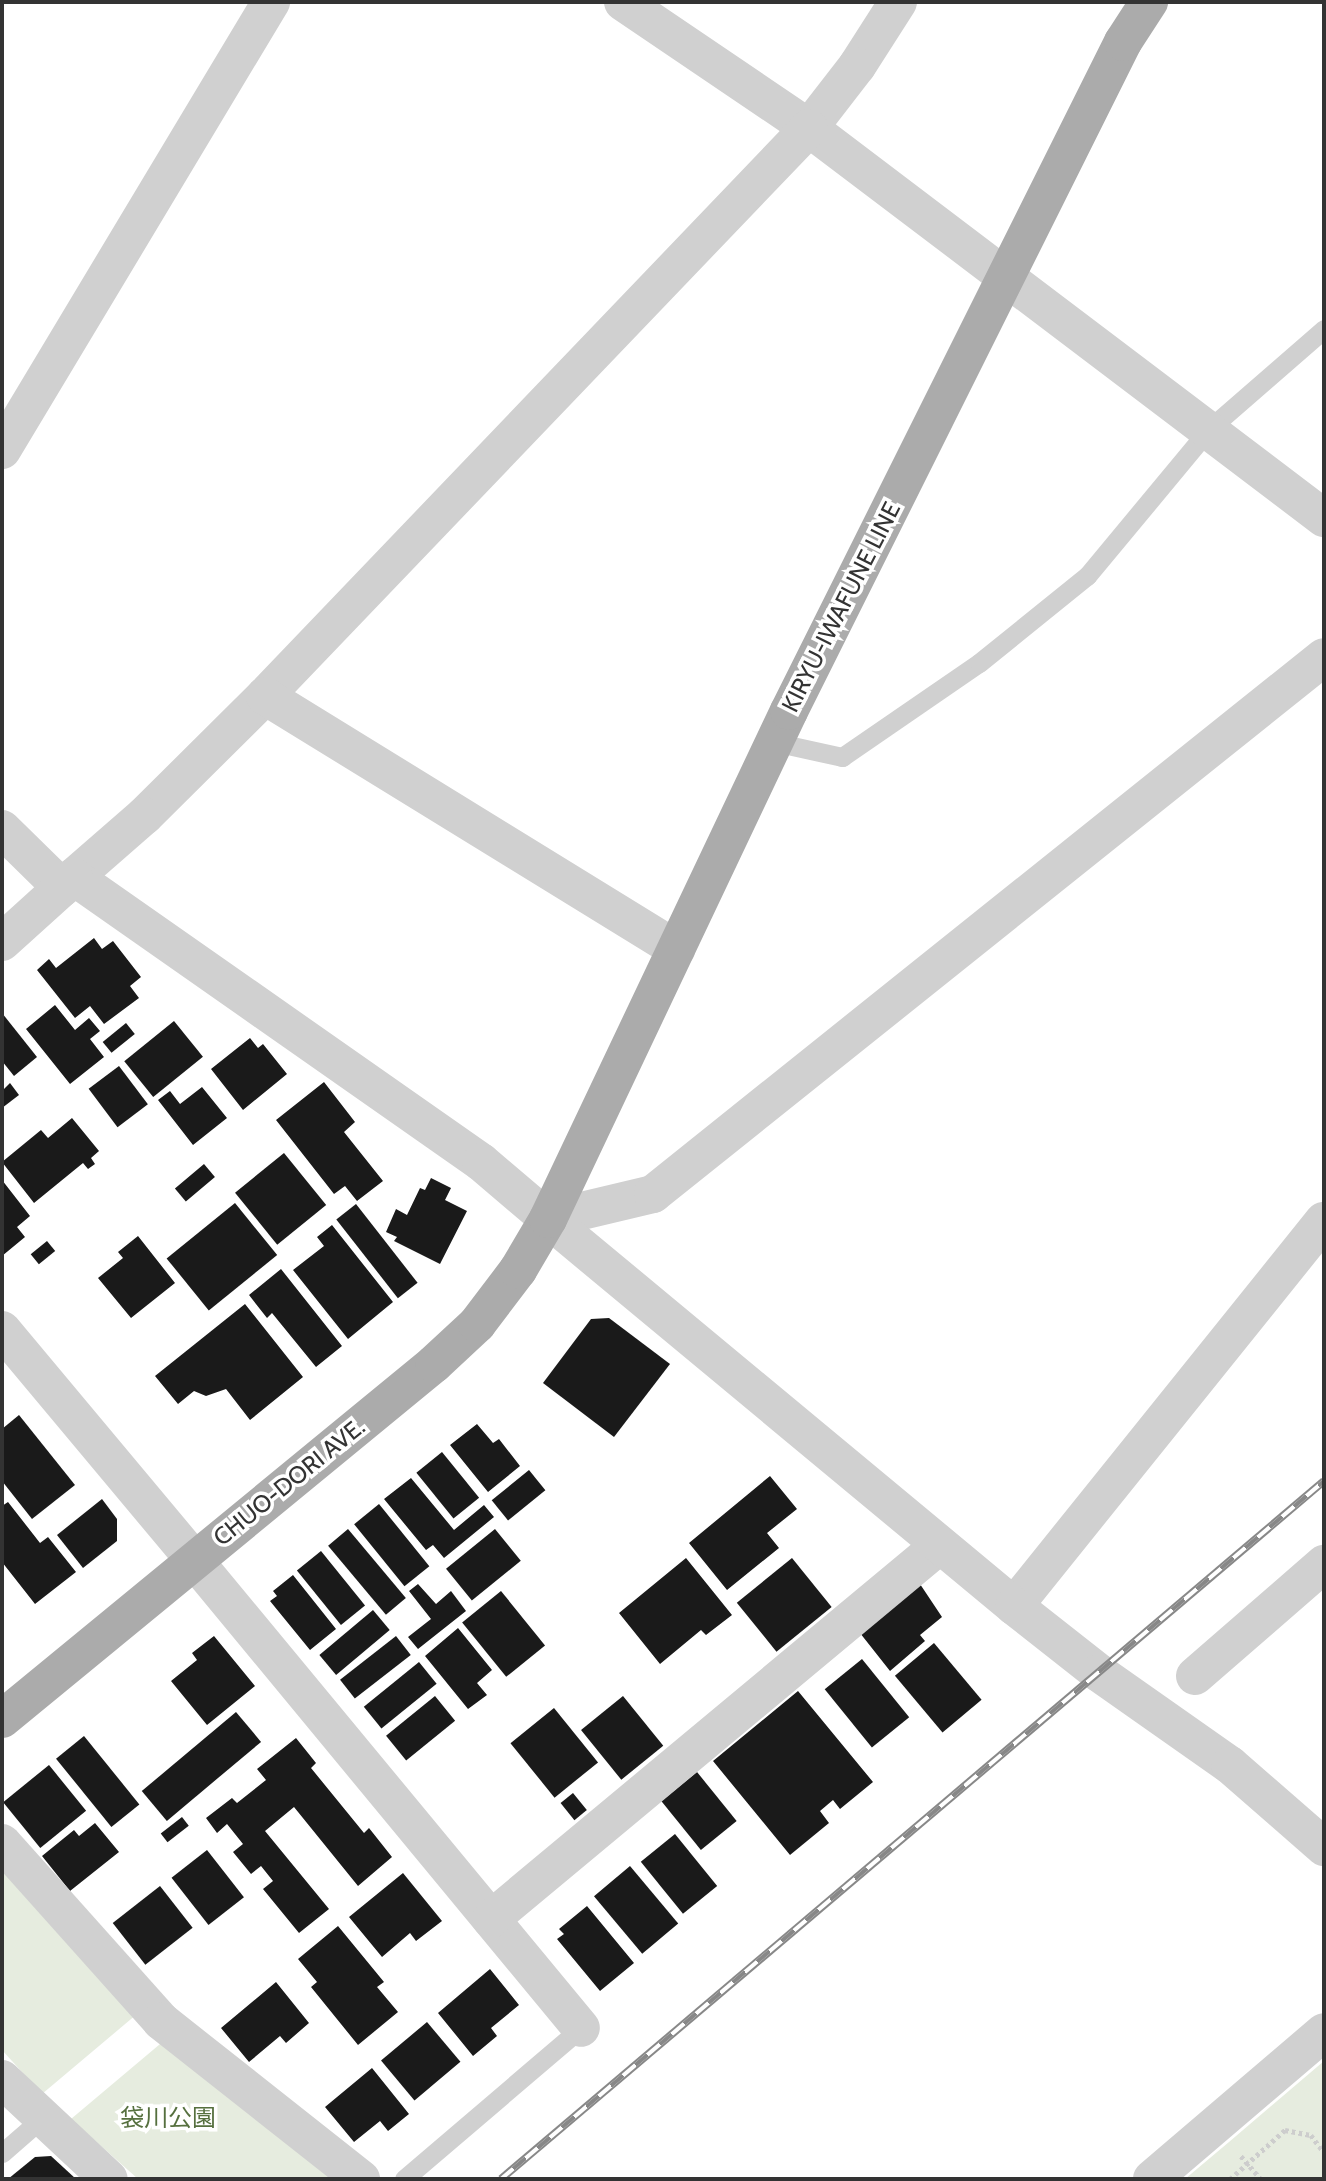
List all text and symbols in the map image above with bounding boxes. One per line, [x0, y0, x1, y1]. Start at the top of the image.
street label: KIRYU-IWAFUNE LINE [776, 497, 906, 717]
street label: CHUO-DORI AVE. [208, 1412, 370, 1552]
park label: 袋川公園 [120, 2104, 216, 2132]

